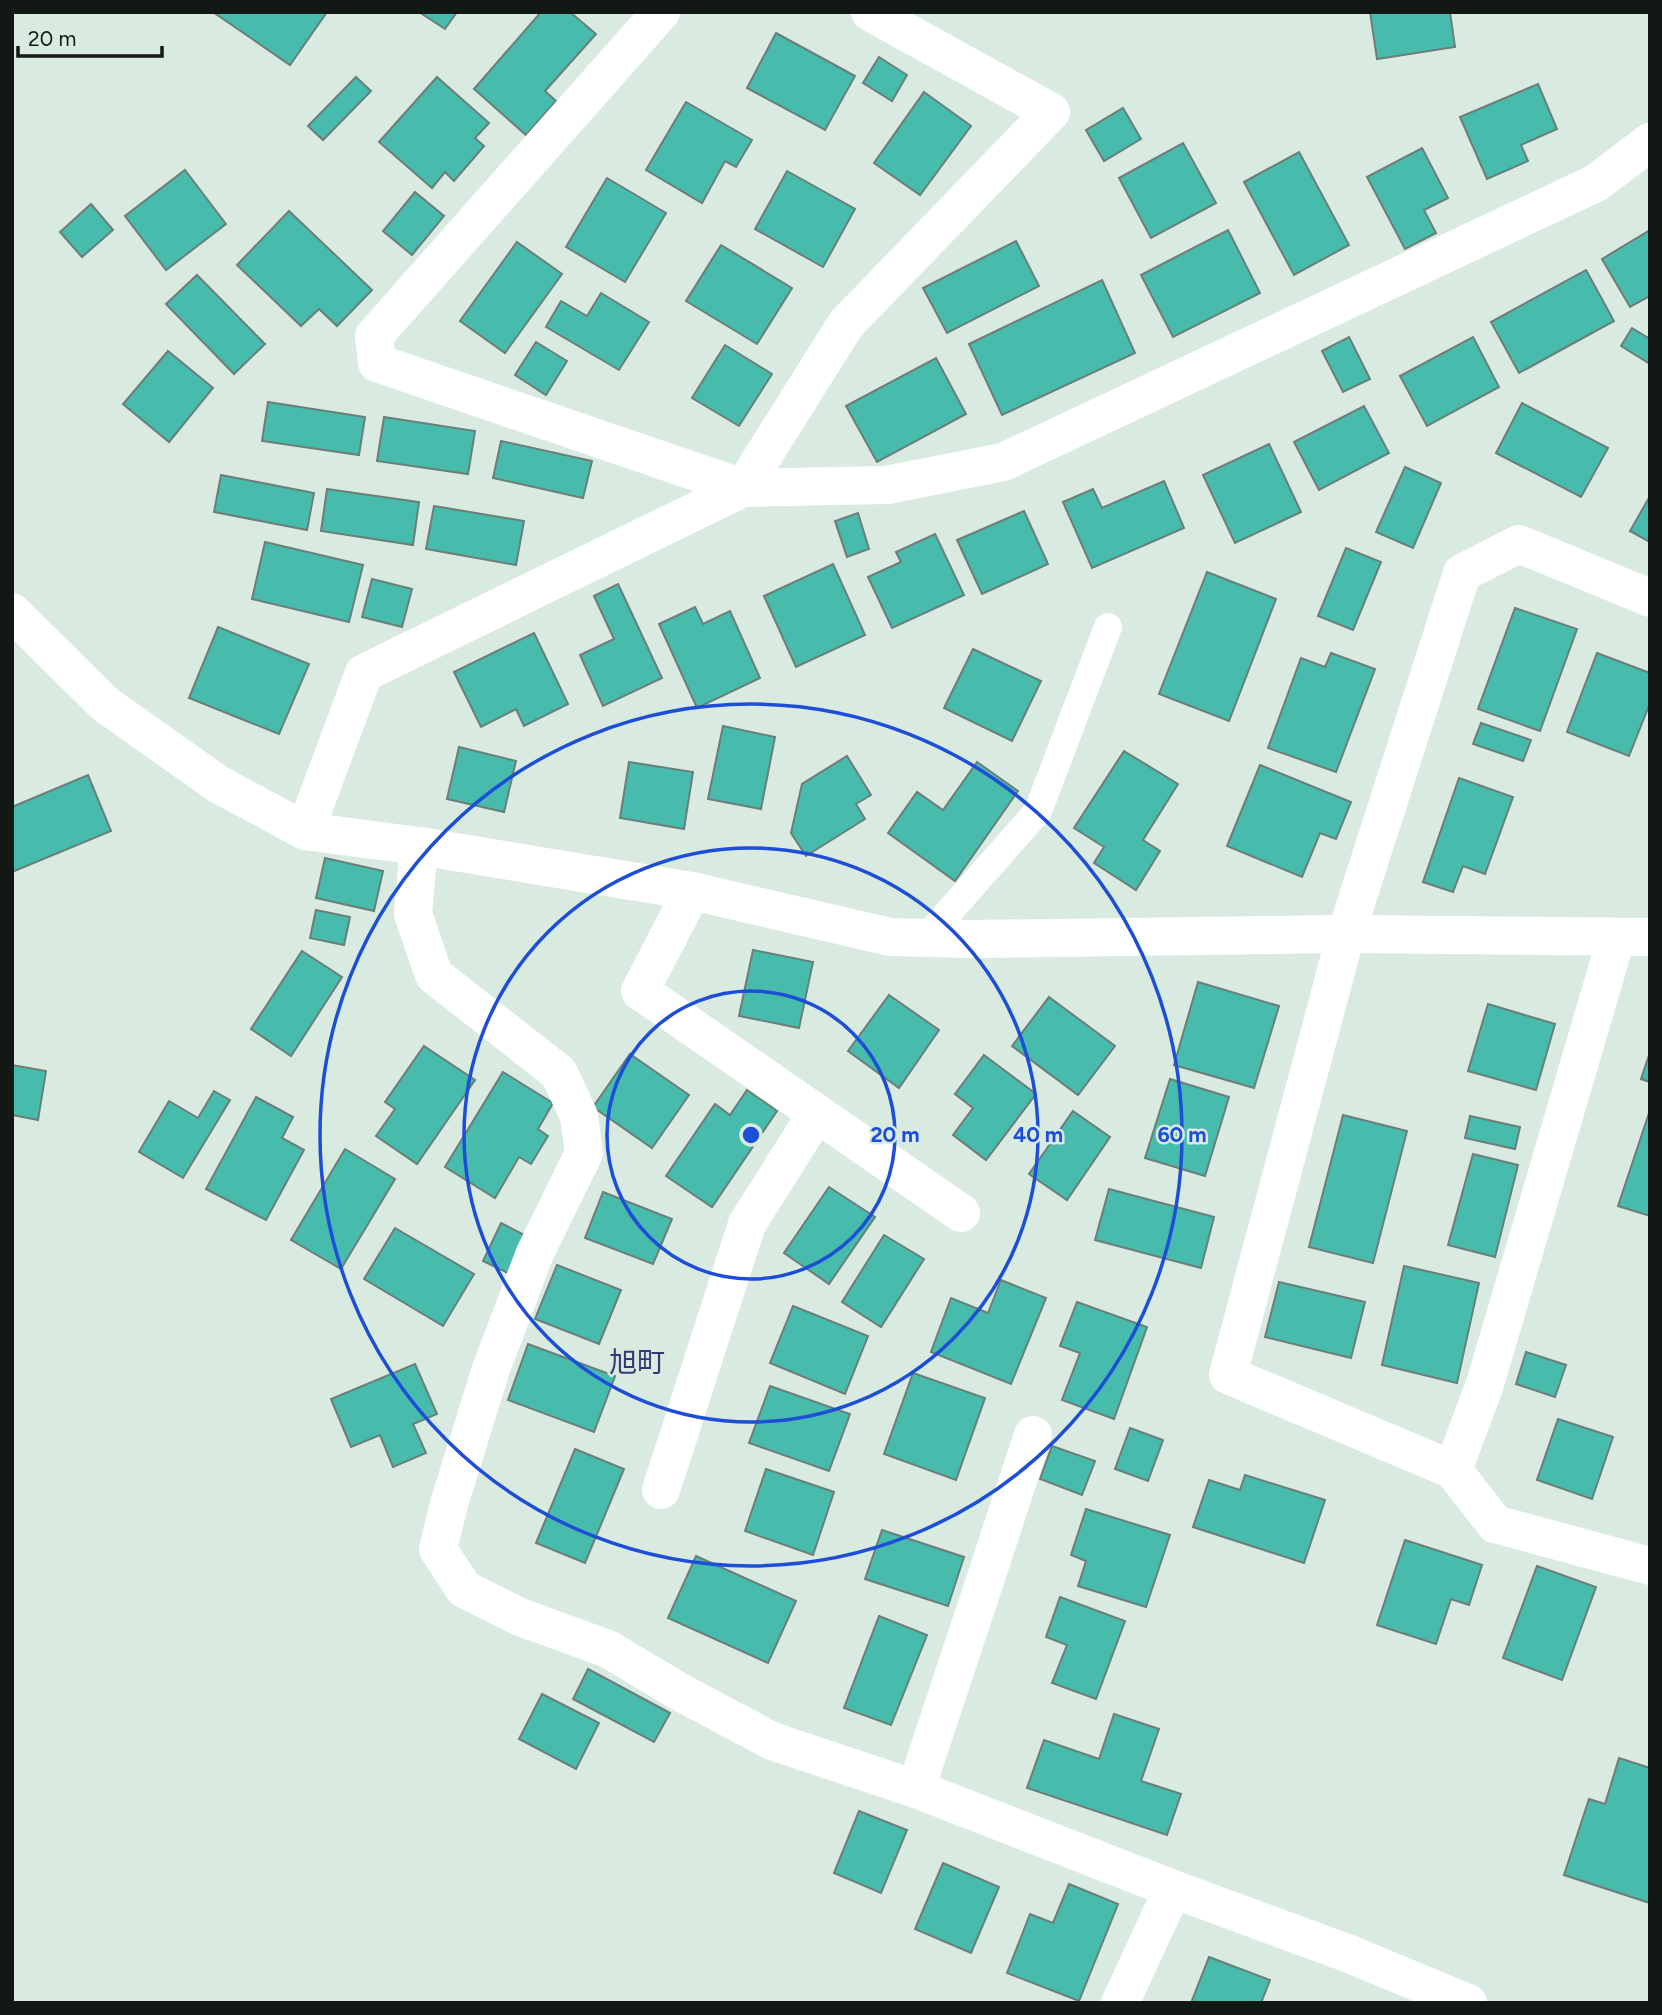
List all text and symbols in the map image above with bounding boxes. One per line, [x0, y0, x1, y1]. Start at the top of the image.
scale bar [18, 14, 161, 58]
text: 20 m [28, 26, 76, 51]
text: 20 m [870, 1122, 920, 1147]
text: 40 m [1013, 1122, 1063, 1147]
text: 60 m [1157, 1122, 1207, 1147]
centre of rings [739, 1123, 763, 1147]
district label: 旭町 [609, 1345, 665, 1379]

